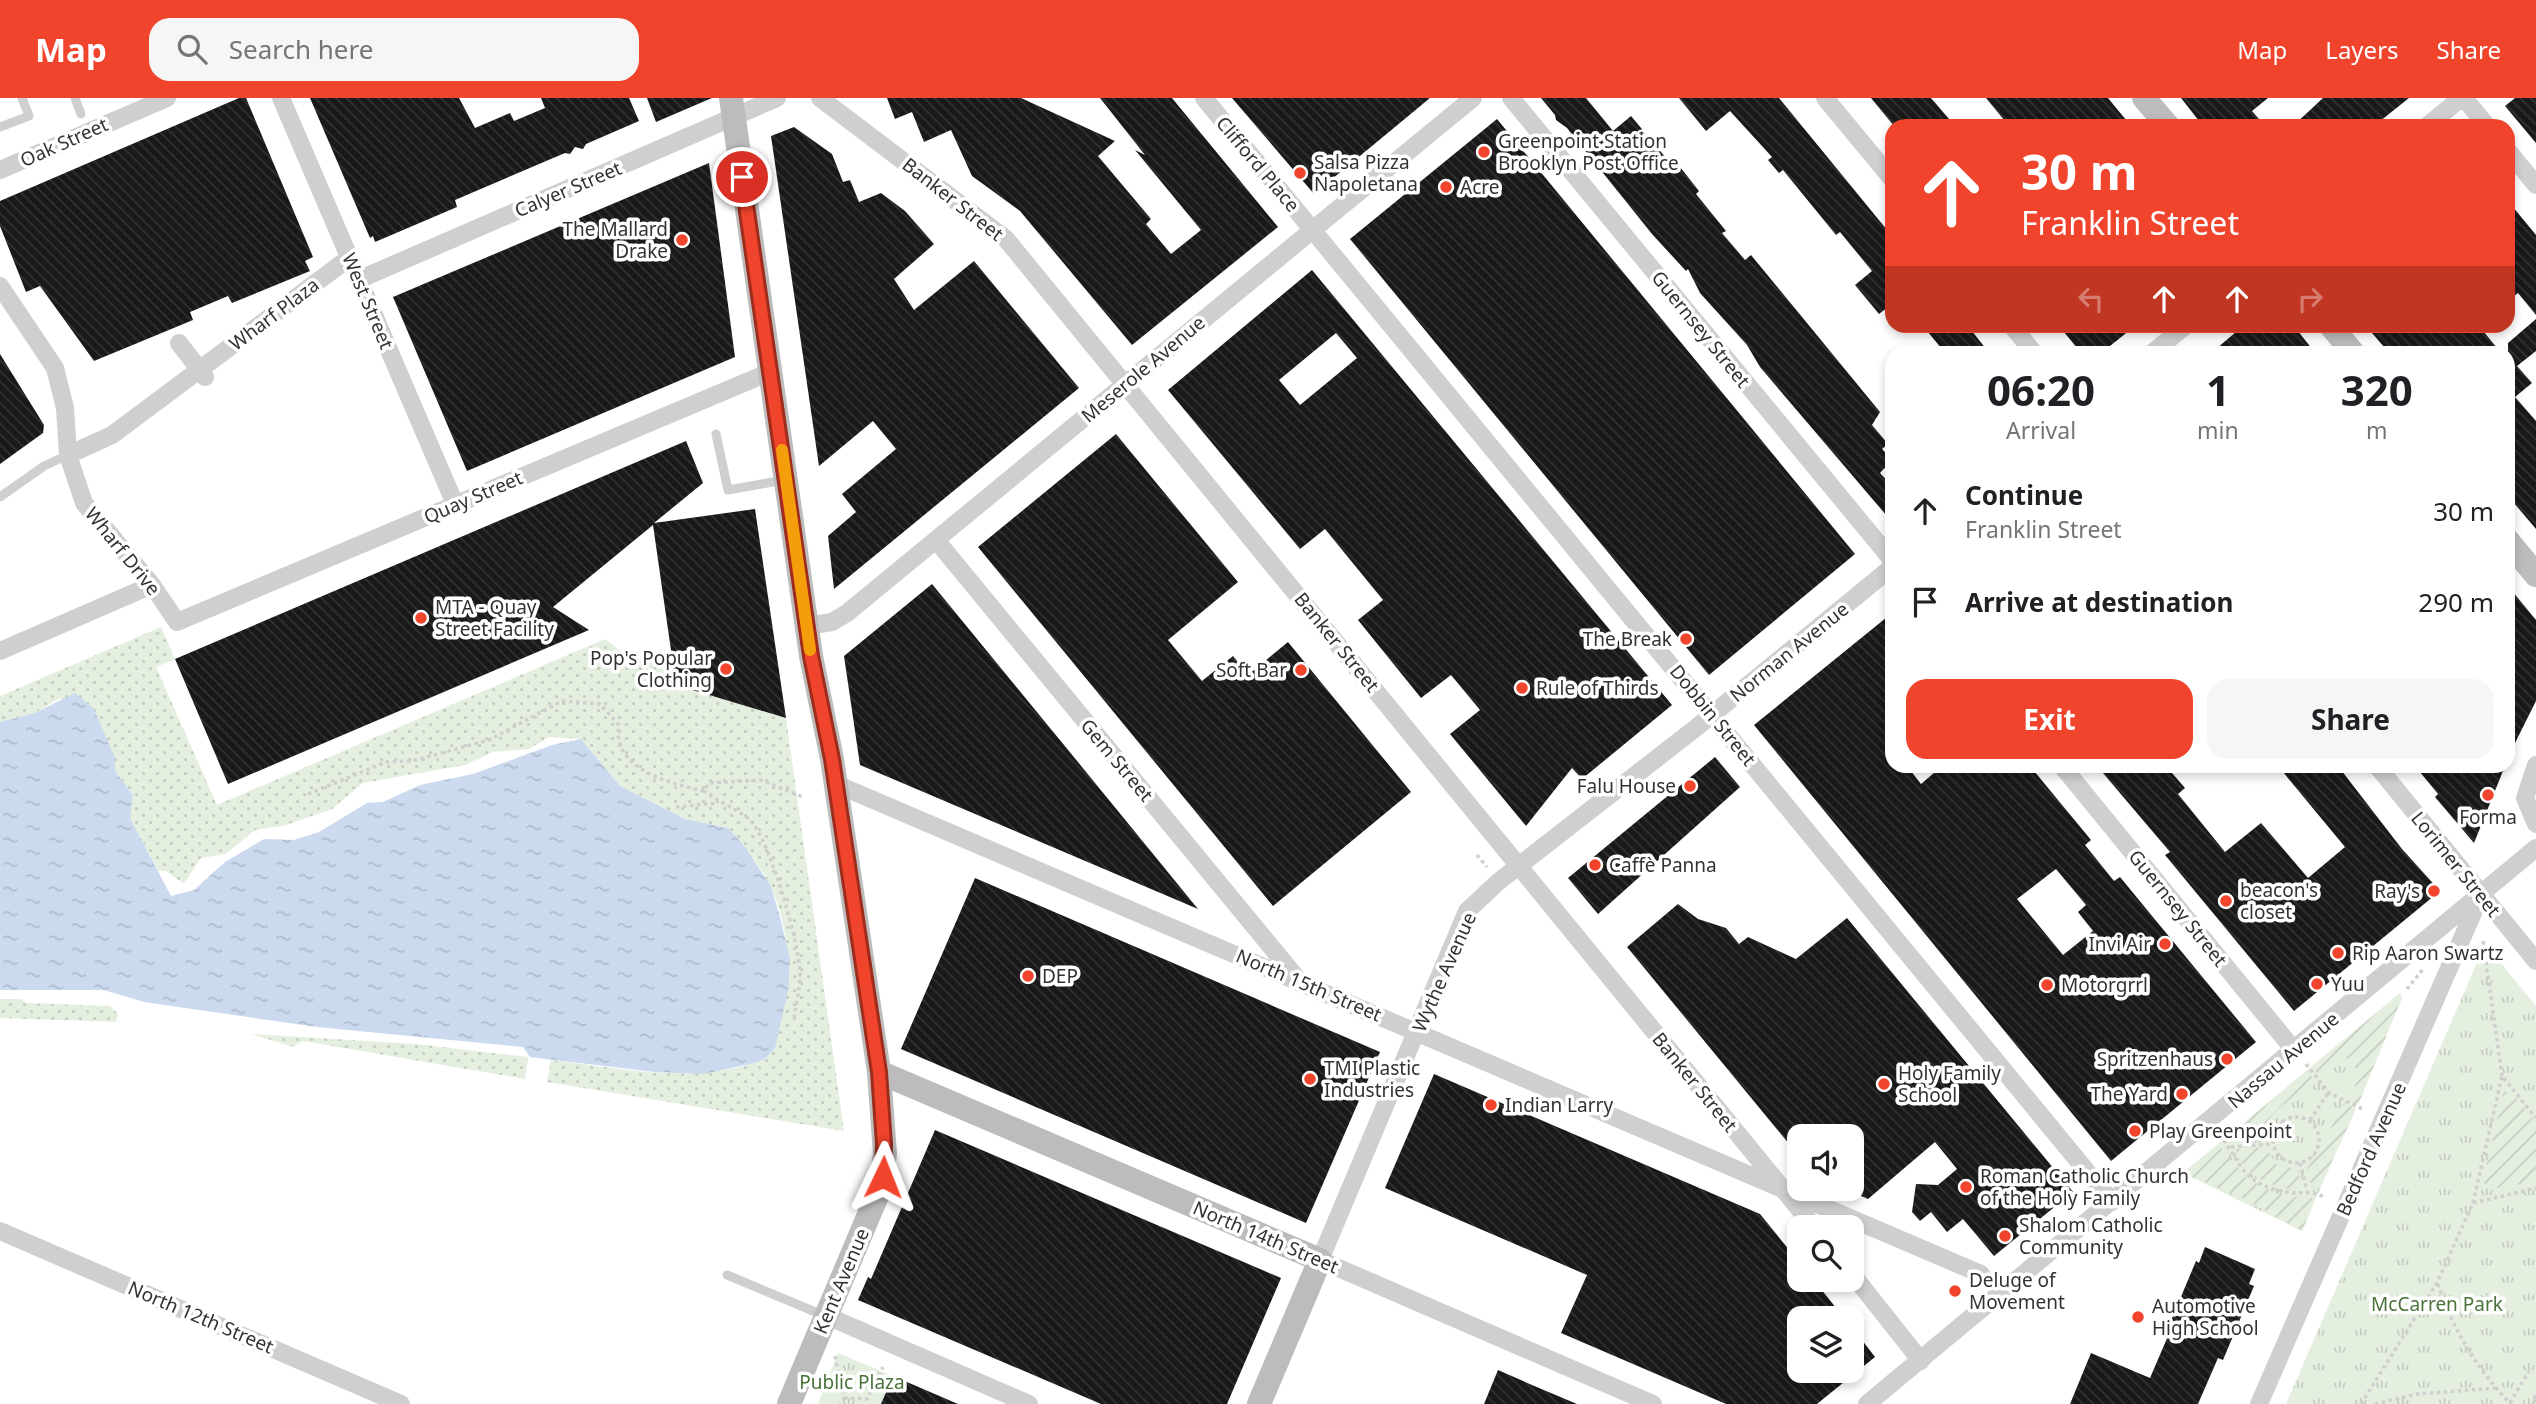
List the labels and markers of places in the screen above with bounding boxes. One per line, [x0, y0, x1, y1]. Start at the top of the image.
place label: Greenpoint Station Brooklyn Post Office [1498, 128, 1679, 176]
marker: Greenpoint Station Brooklyn Post Office [1476, 144, 1492, 160]
pin [712, 147, 772, 207]
place label: Salsa Pizza Napoletana [1314, 149, 1418, 197]
marker: Salsa Pizza Napoletana [1292, 165, 1308, 181]
place label: Acre [1460, 174, 1499, 200]
marker: Acre [1438, 179, 1454, 195]
place label: The Mallard Drake [563, 216, 668, 264]
marker: The Mallard Drake [674, 232, 690, 248]
place label: MTA - Quay Street Facility [435, 594, 554, 642]
marker: MTA - Quay Street Facility [413, 610, 429, 626]
place label: The Break [1583, 626, 1672, 652]
marker: The Break [1678, 631, 1694, 647]
place label: Pop's Popular Clothing [590, 645, 712, 693]
place label: Soft Bar [1216, 657, 1287, 683]
marker: Pop's Popular Clothing [718, 661, 734, 677]
marker: Soft Bar [1293, 662, 1309, 678]
place label: Rule of Thirds [1536, 675, 1659, 701]
marker: Rule of Thirds [1514, 680, 1530, 696]
place label: Falu House [1577, 773, 1676, 799]
marker: Falu House [1682, 778, 1698, 794]
marker: Forma [2480, 787, 2496, 803]
place label: Forma [2459, 804, 2517, 830]
place label: Caffè Panna [1609, 852, 1717, 878]
marker: Caffè Panna [1587, 857, 1603, 873]
place label: beacon's closet [2240, 877, 2318, 925]
place label: Ray's [2374, 878, 2420, 904]
marker: Ray's [2426, 883, 2442, 899]
marker: beacon's closet [2218, 893, 2234, 909]
place label: Invi Air [2088, 931, 2151, 957]
marker: Invi Air [2157, 936, 2173, 952]
place label: Rip Aaron Swartz [2352, 940, 2504, 966]
marker: Rip Aaron Swartz [2330, 945, 2346, 961]
place label: DEP [1042, 963, 1078, 989]
marker: DEP [1020, 968, 1036, 984]
place label: Yuu [2331, 971, 2365, 997]
place label: Motorgrrl [2061, 972, 2148, 998]
marker: Yuu [2309, 976, 2325, 992]
marker: Motorgrrl [2039, 977, 2055, 993]
place label: Spritzenhaus [2097, 1046, 2213, 1072]
marker: Spritzenhaus [2219, 1051, 2235, 1067]
place label: TMI Plastic Industries [1324, 1055, 1420, 1103]
place label: Holy Family School [1898, 1060, 2001, 1108]
marker: TMI Plastic Industries [1302, 1071, 1318, 1087]
marker: Holy Family School [1876, 1076, 1892, 1092]
place label: The Yard [2090, 1081, 2168, 1107]
marker: The Yard [2174, 1086, 2190, 1102]
place label: Indian Larry [1505, 1092, 1613, 1118]
marker: Indian Larry [1483, 1097, 1499, 1113]
place label: Play Greenpoint [2149, 1118, 2292, 1144]
marker: Play Greenpoint [2127, 1123, 2143, 1139]
place label: Roman Catholic Church of the Holy Family [1980, 1163, 2189, 1211]
marker: Roman Catholic Church of the Holy Family [1958, 1179, 1974, 1195]
place label: Shalom Catholic Community [2019, 1212, 2163, 1260]
marker: Shalom Catholic Community [1997, 1228, 2013, 1244]
place label: Deluge of Movement [1969, 1267, 2065, 1315]
marker: Deluge of Movement [1947, 1283, 1963, 1299]
place label: Automotive High School [2152, 1293, 2259, 1341]
marker: Automotive High School [2130, 1309, 2146, 1325]

